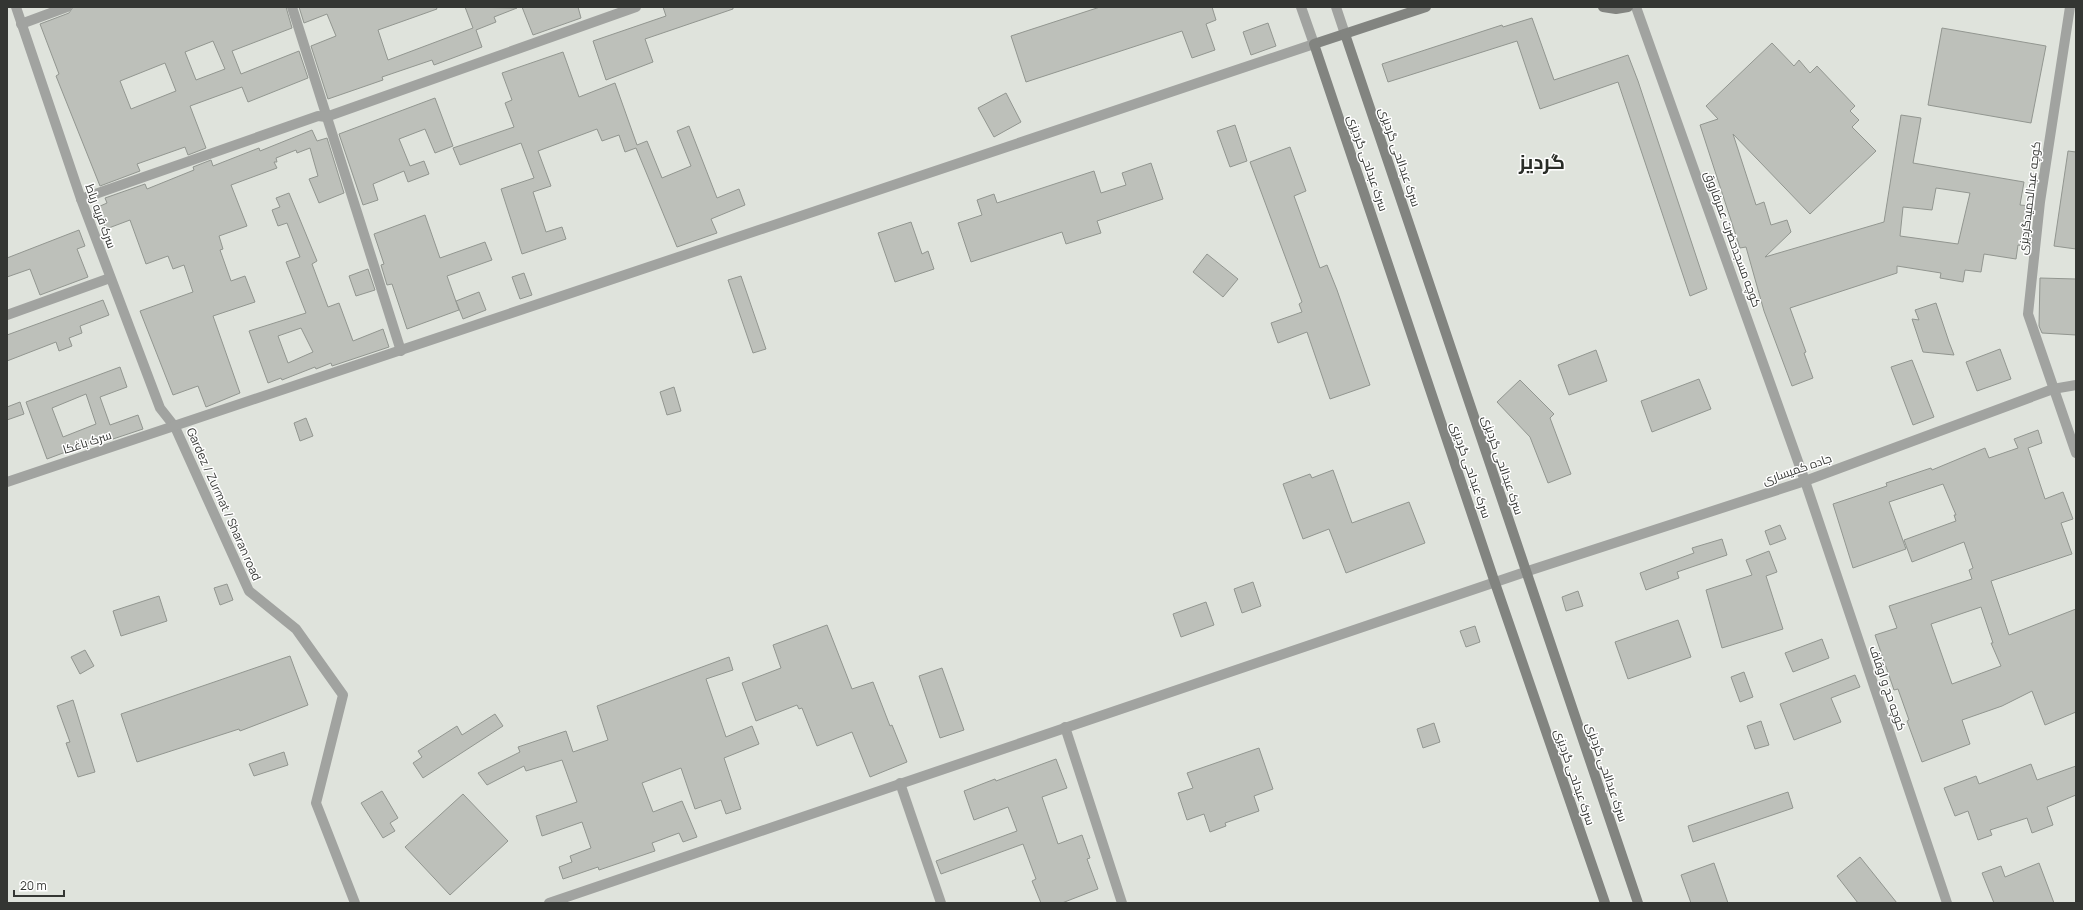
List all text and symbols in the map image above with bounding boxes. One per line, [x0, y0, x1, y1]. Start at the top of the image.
street label: سرک عبدالحی گردیزی [1375, 105, 1425, 209]
street label: سرک عبدلحی گردیزی [1344, 113, 1392, 213]
street label: کوچه عبدالحمیدگردیزی [2014, 140, 2045, 256]
district label: گردیز [1518, 148, 1565, 175]
street label: کوچه مسجدحضرت عمرفاروق [1699, 169, 1766, 310]
street label: سرک قریه رباط [81, 181, 121, 251]
street label: سرک عبدالحی گردیزی [1478, 413, 1528, 517]
street label: سرک عبدلحی گردیزی [1447, 420, 1495, 520]
street label: Gardez / Zurmat / Sharan road [183, 425, 265, 583]
street label: سرک باغکا [60, 426, 114, 458]
street label: جاده کمیساری [1760, 449, 1834, 489]
street label: کوچه حج و اوقاف [1865, 643, 1911, 733]
street label: سرک عبدالحی گردیزی [1582, 720, 1632, 824]
street label: سرک عبدلحی گردیزی [1551, 727, 1599, 827]
scale bar [14, 872, 64, 898]
text: 20 m [20, 877, 47, 894]

